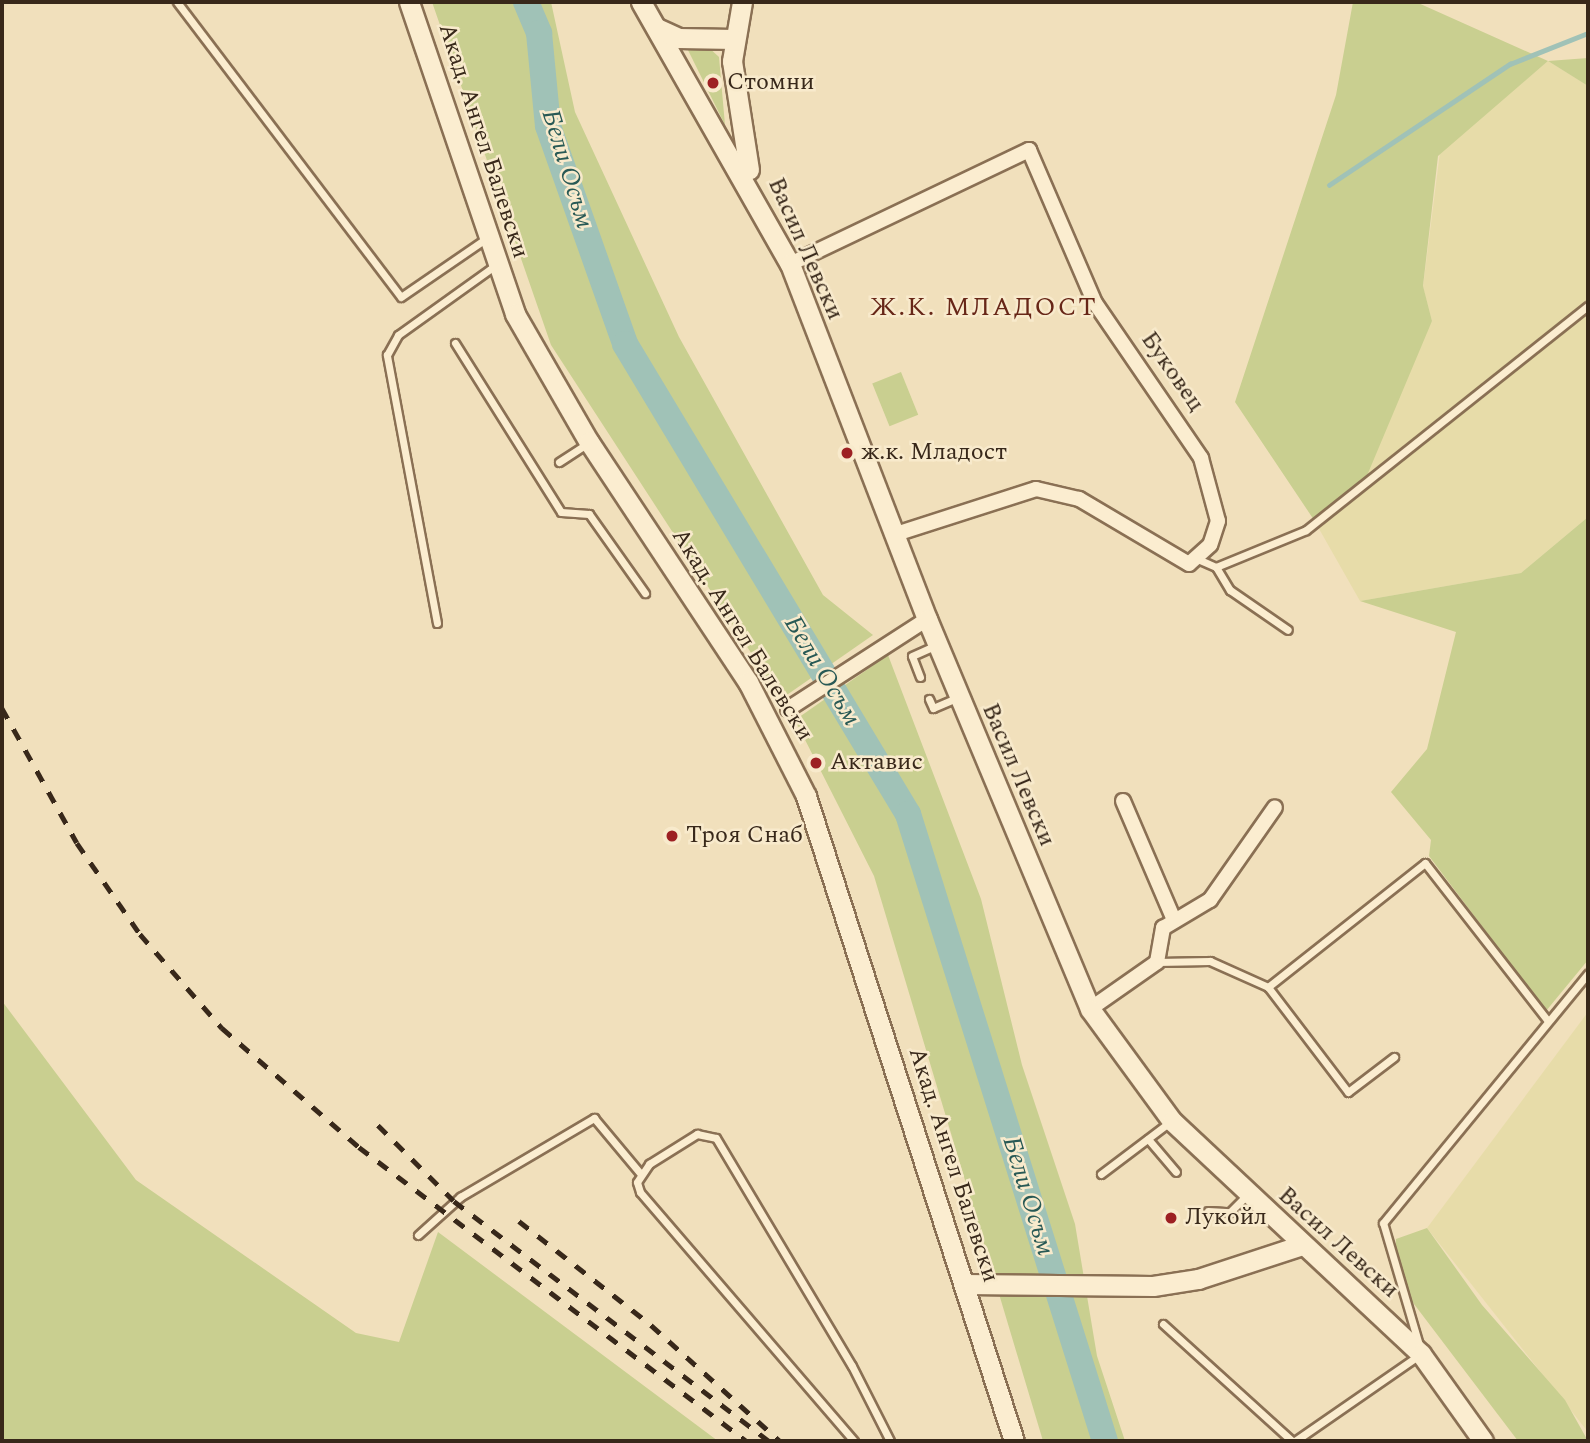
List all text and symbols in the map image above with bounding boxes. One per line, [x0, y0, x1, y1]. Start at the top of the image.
street label: Акад. Ангел Балевски [431, 20, 535, 262]
place label: Стомни [727, 69, 815, 97]
marker: Стомни [705, 75, 721, 91]
water label: Бели Осъм [534, 106, 600, 232]
street label: Васил Левски [761, 173, 849, 325]
district label: Ж.К. МЛАДОСТ [872, 292, 1096, 324]
street label: Буковец [1134, 326, 1210, 418]
place label: ж.к. Младост [861, 439, 1007, 467]
marker: ж.к. Младост [839, 445, 855, 461]
street label: Акад. Ангел Балевски [665, 523, 819, 747]
water label: Бели Осъм [777, 610, 867, 732]
street label: Васил Левски [975, 699, 1061, 851]
place label: Актавис [830, 749, 923, 777]
marker: Актавис [808, 755, 824, 771]
place label: Троя Снаб [686, 822, 803, 850]
marker: Троя Снаб [664, 828, 680, 844]
street label: Акад. Ангел Балевски [901, 1044, 1005, 1286]
water label: Бели Осъм [995, 1133, 1061, 1259]
street label: Васил Левски [1272, 1181, 1404, 1305]
place label: Лукойл [1185, 1204, 1267, 1232]
marker: Лукойл [1163, 1210, 1179, 1226]

